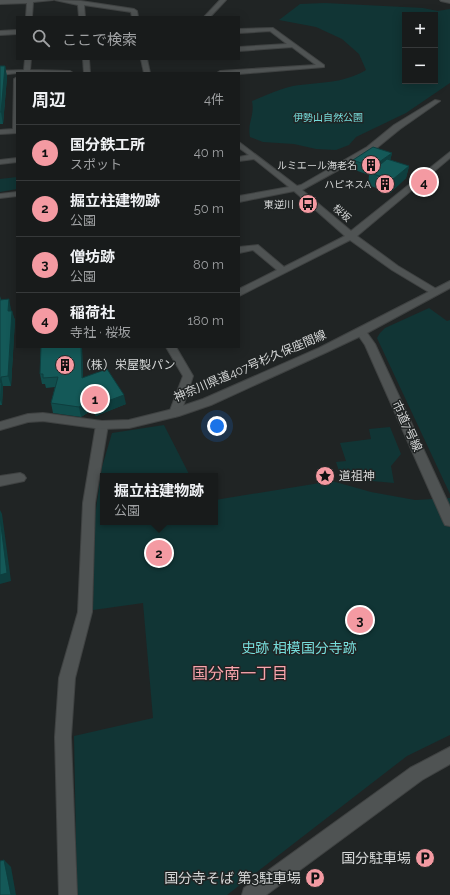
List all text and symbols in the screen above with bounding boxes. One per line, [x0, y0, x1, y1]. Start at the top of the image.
map controls [402, 12, 438, 84]
button: + [402, 12, 438, 48]
search box [16, 16, 240, 60]
icon: search [30, 27, 52, 49]
text: ここで検索 [62, 31, 137, 49]
button: − [402, 48, 438, 84]
text: 周辺 [32, 90, 66, 110]
text: 4件 [204, 92, 224, 107]
park label: 伊勢山自然公園 [293, 112, 363, 123]
text: 国分鉄工所 [70, 136, 145, 154]
text: 1 [42, 145, 48, 160]
text: 40 m [194, 145, 224, 160]
building icon: ルミエール海老名 [360, 154, 382, 176]
text: スポット [70, 157, 122, 172]
place label: ルミエール海老名 [277, 160, 357, 171]
pin: 4 [411, 167, 437, 197]
building icon: ハピネスA [374, 173, 396, 195]
place label: ハピネスA [324, 179, 371, 190]
text: 掘立柱建物跡 [70, 192, 160, 210]
bus stop icon: 東逆川 [297, 193, 319, 215]
place label: 東逆川 [264, 199, 294, 210]
text: 2 [41, 201, 49, 216]
text: 50 m [194, 201, 224, 216]
street label: 桜坂 [331, 202, 353, 224]
text: 公園 [70, 213, 96, 228]
text: 僧坊跡 [70, 248, 115, 266]
text: 3 [41, 257, 49, 272]
text: 80 m [193, 257, 224, 272]
text: 公園 [70, 269, 96, 284]
text: 稲荷社 [70, 304, 115, 322]
text: 4 [41, 313, 49, 328]
text: 180 m [188, 313, 224, 328]
text: 寺社 · 桜坂 [70, 325, 131, 340]
street label: 神奈川県道407号杉久保座間線 [172, 327, 328, 405]
building icon: （株）栄屋製パン [54, 354, 76, 376]
place label: （株）栄屋製パン [79, 358, 176, 372]
pin: 1 [82, 384, 108, 414]
street label: 市道7号線 [389, 398, 425, 454]
your location [207, 416, 227, 436]
place icon: 道祖神 [314, 465, 336, 487]
place label: 道祖神 [339, 469, 375, 483]
popup [100, 473, 218, 525]
text: 掘立柱建物跡 [114, 482, 204, 500]
text: 公園 [114, 503, 140, 518]
pin: 2 [146, 538, 172, 568]
pin: 3 [347, 605, 373, 635]
park label: 史跡 相模国分寺跡 [241, 640, 357, 656]
district label: 国分南一丁目 [192, 664, 288, 683]
parking icon: 国分駐車場 [414, 847, 436, 869]
place label: 国分駐車場 [341, 850, 411, 866]
parking icon: 国分寺そば 第3駐車場 [304, 867, 326, 889]
place label: 国分寺そば 第3駐車場 [164, 870, 301, 886]

